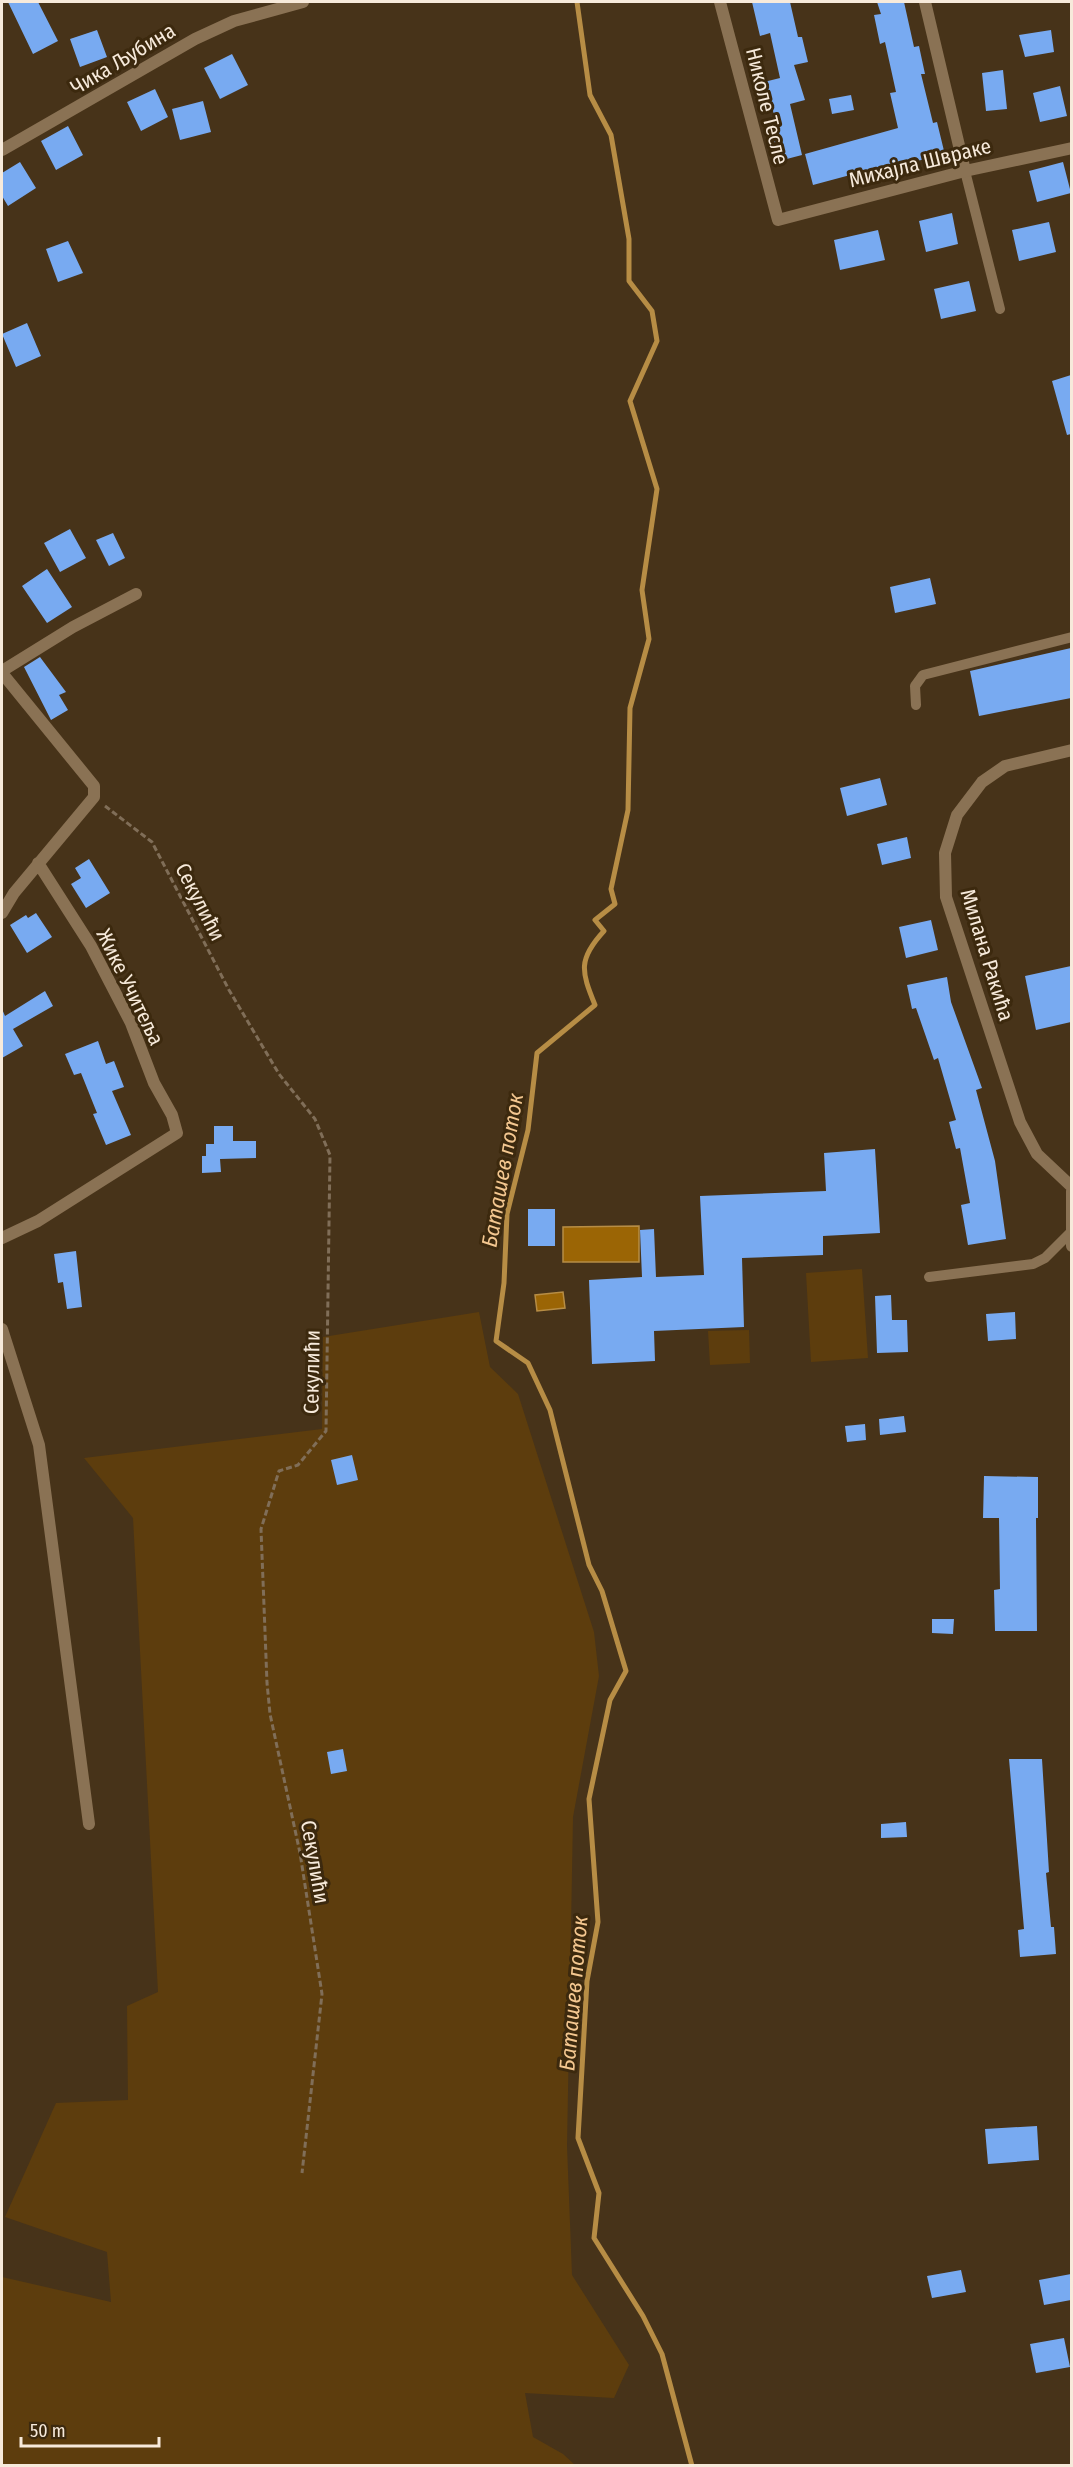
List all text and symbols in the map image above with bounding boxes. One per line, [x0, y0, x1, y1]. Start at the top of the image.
street label: Чика Љубина [66, 18, 180, 100]
street label: Николе Тесле [740, 45, 794, 167]
street label: Михајла Швраке [846, 133, 994, 193]
street label: Секулићи [169, 859, 231, 945]
street label: Милана Ракића [955, 886, 1019, 1024]
street label: Жике Учитеља [91, 924, 169, 1050]
water label: Баташев поток [476, 1091, 529, 1249]
street label: Секулићи [298, 1330, 326, 1414]
street label: Секулићи [295, 1818, 335, 1906]
water label: Баташев поток [553, 1914, 594, 2072]
scale bar [21, 2410, 159, 2448]
text: 50 m [30, 2420, 66, 2442]

